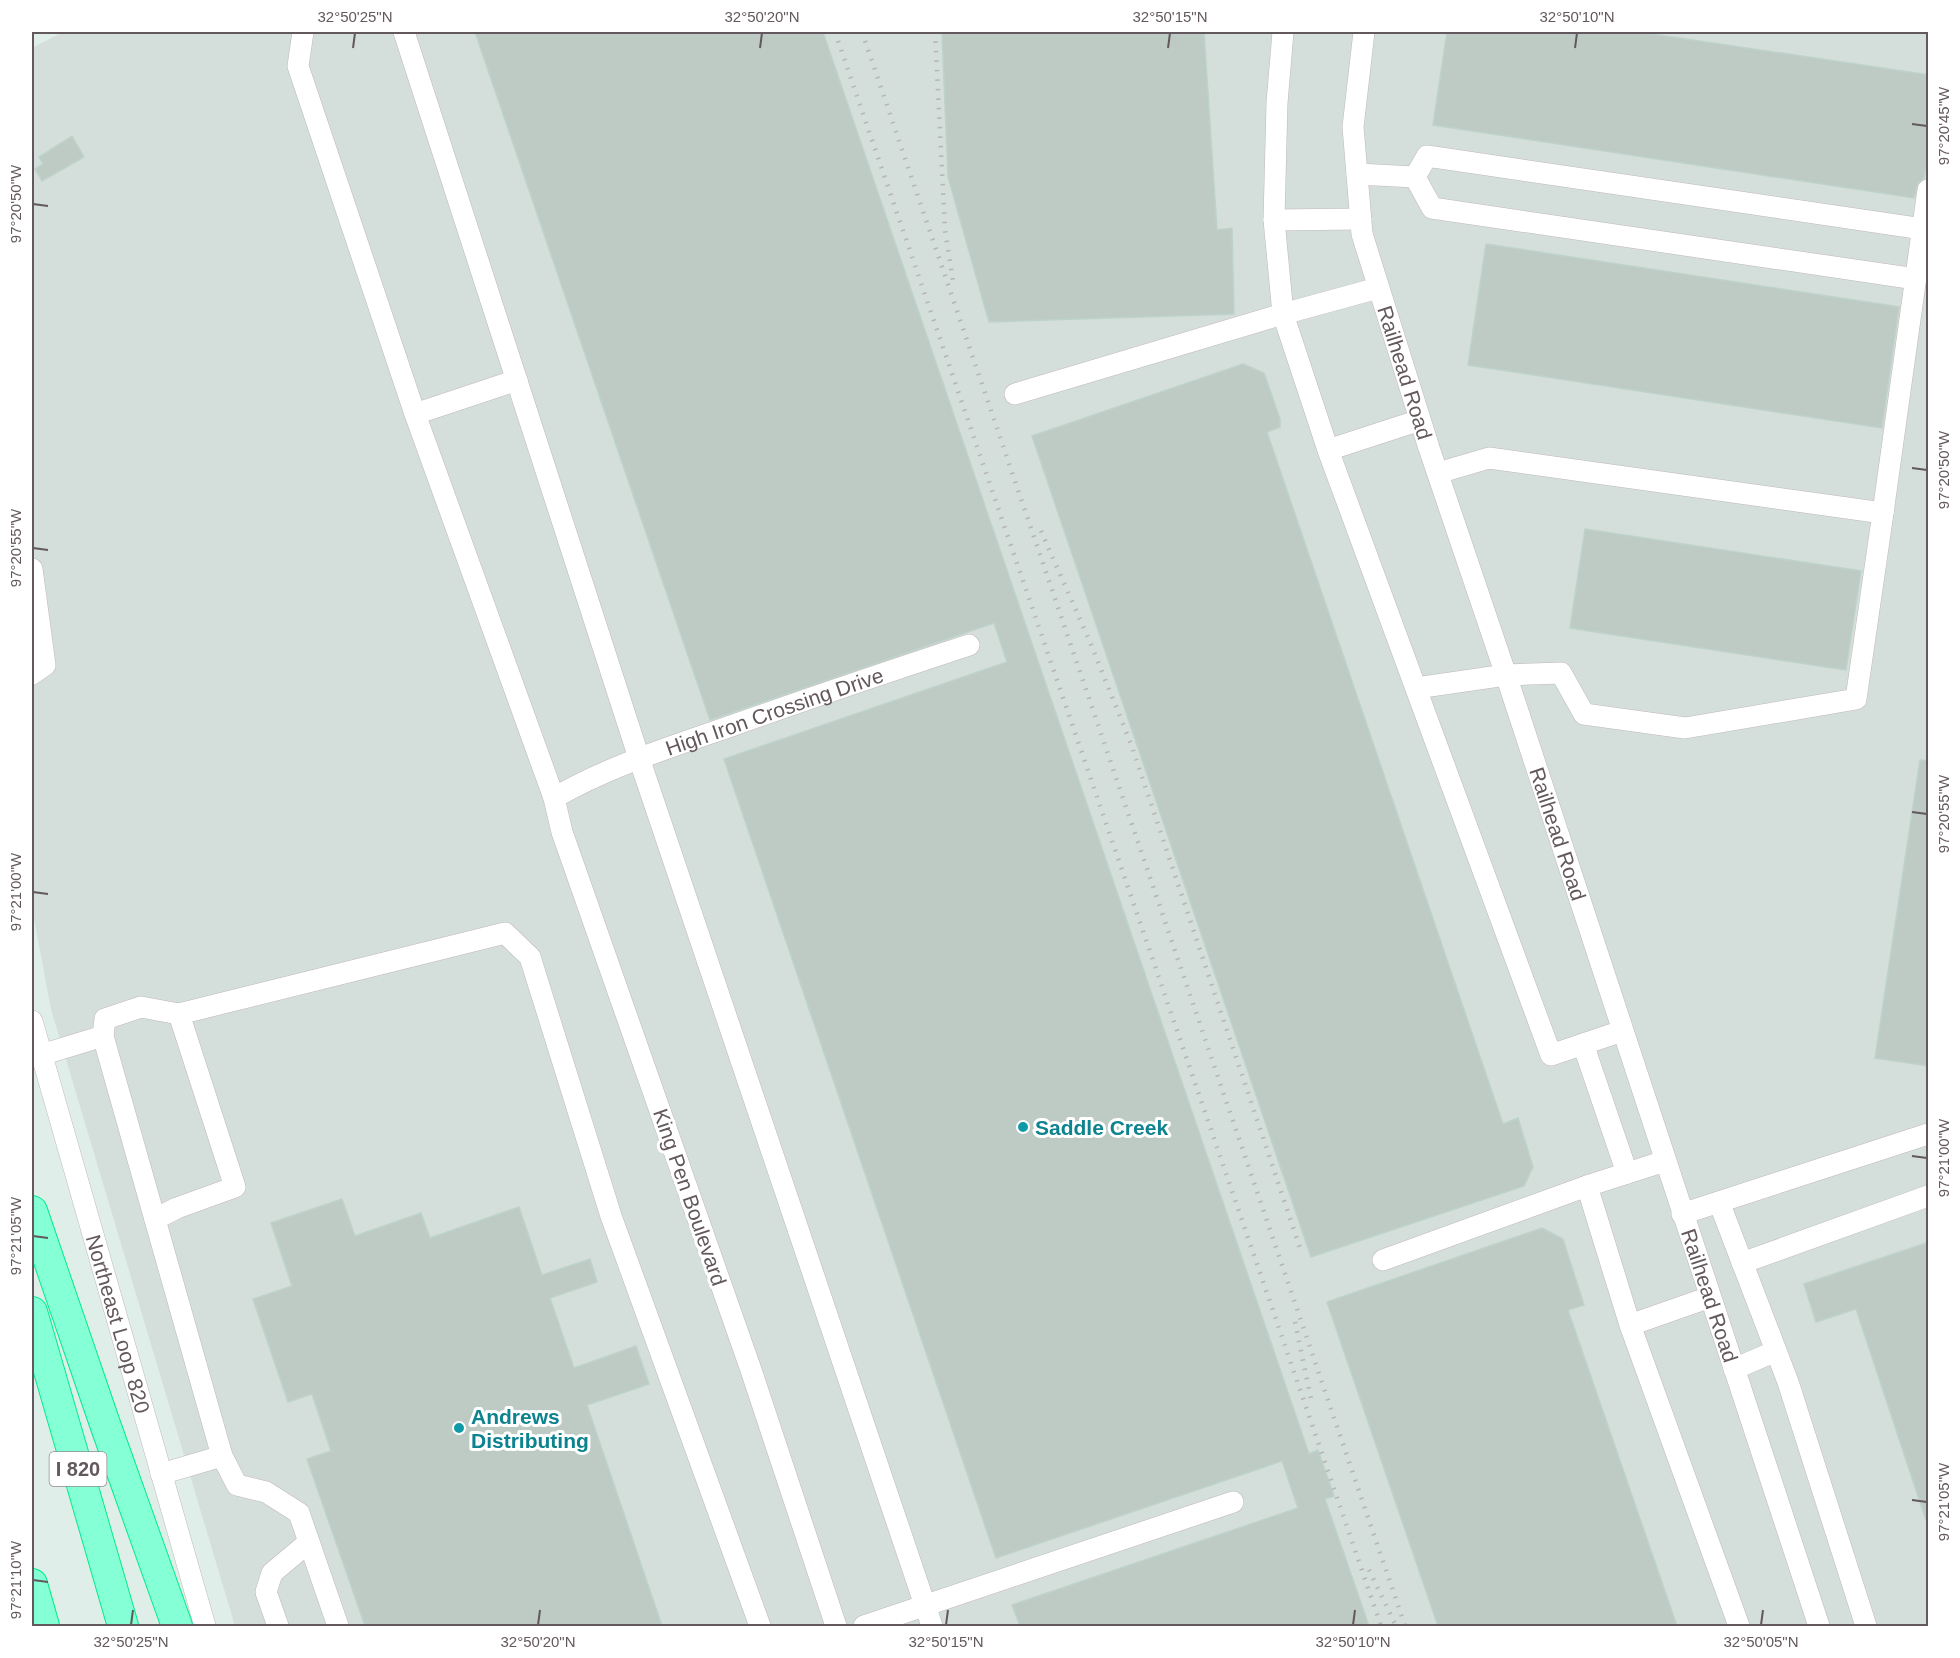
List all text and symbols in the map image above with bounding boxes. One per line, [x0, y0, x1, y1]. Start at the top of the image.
text: 32°50'25"N [317, 8, 393, 25]
text: 32°50'20"N [724, 8, 800, 25]
text: 32°50'15"N [1132, 8, 1208, 25]
text: 32°50'10"N [1539, 8, 1615, 25]
text: 97°20'45"W [1935, 86, 1952, 165]
text: 97°20'50"W [7, 164, 24, 243]
street label: Railhead Road [1374, 303, 1437, 442]
text: 97°20'50"W [1935, 430, 1952, 509]
text: 97°20'55"W [7, 508, 24, 587]
street label: High Iron Crossing Drive [662, 663, 886, 759]
street label: Railhead Road [1526, 764, 1591, 903]
text: 97°20'55"W [1935, 774, 1952, 853]
text: 97°21'00"W [7, 852, 24, 931]
street label: King Pen Boulevard [649, 1105, 731, 1289]
place label: Saddle Creek [1035, 1116, 1168, 1139]
text: 97°21'00"W [1935, 1118, 1952, 1197]
marker: Saddle Creek [1016, 1120, 1030, 1134]
text: 97°21'05"W [7, 1196, 24, 1275]
street label: Railhead Road [1678, 1226, 1743, 1365]
street label: Northeast Loop 820 [82, 1232, 155, 1416]
place label: Andrews Distributing [471, 1405, 589, 1452]
marker: Andrews Distributing [452, 1421, 466, 1435]
road number: I 820 [50, 1452, 106, 1486]
text: 97°21'05"W [1935, 1462, 1952, 1541]
text: 97°21'10"W [7, 1540, 24, 1619]
text: 32°50'25"N [93, 1633, 169, 1650]
text: 32°50'20"N [500, 1633, 576, 1650]
text: 32°50'15"N [908, 1633, 984, 1650]
text: 32°50'10"N [1315, 1633, 1391, 1650]
text: 32°50'05"N [1723, 1633, 1799, 1650]

